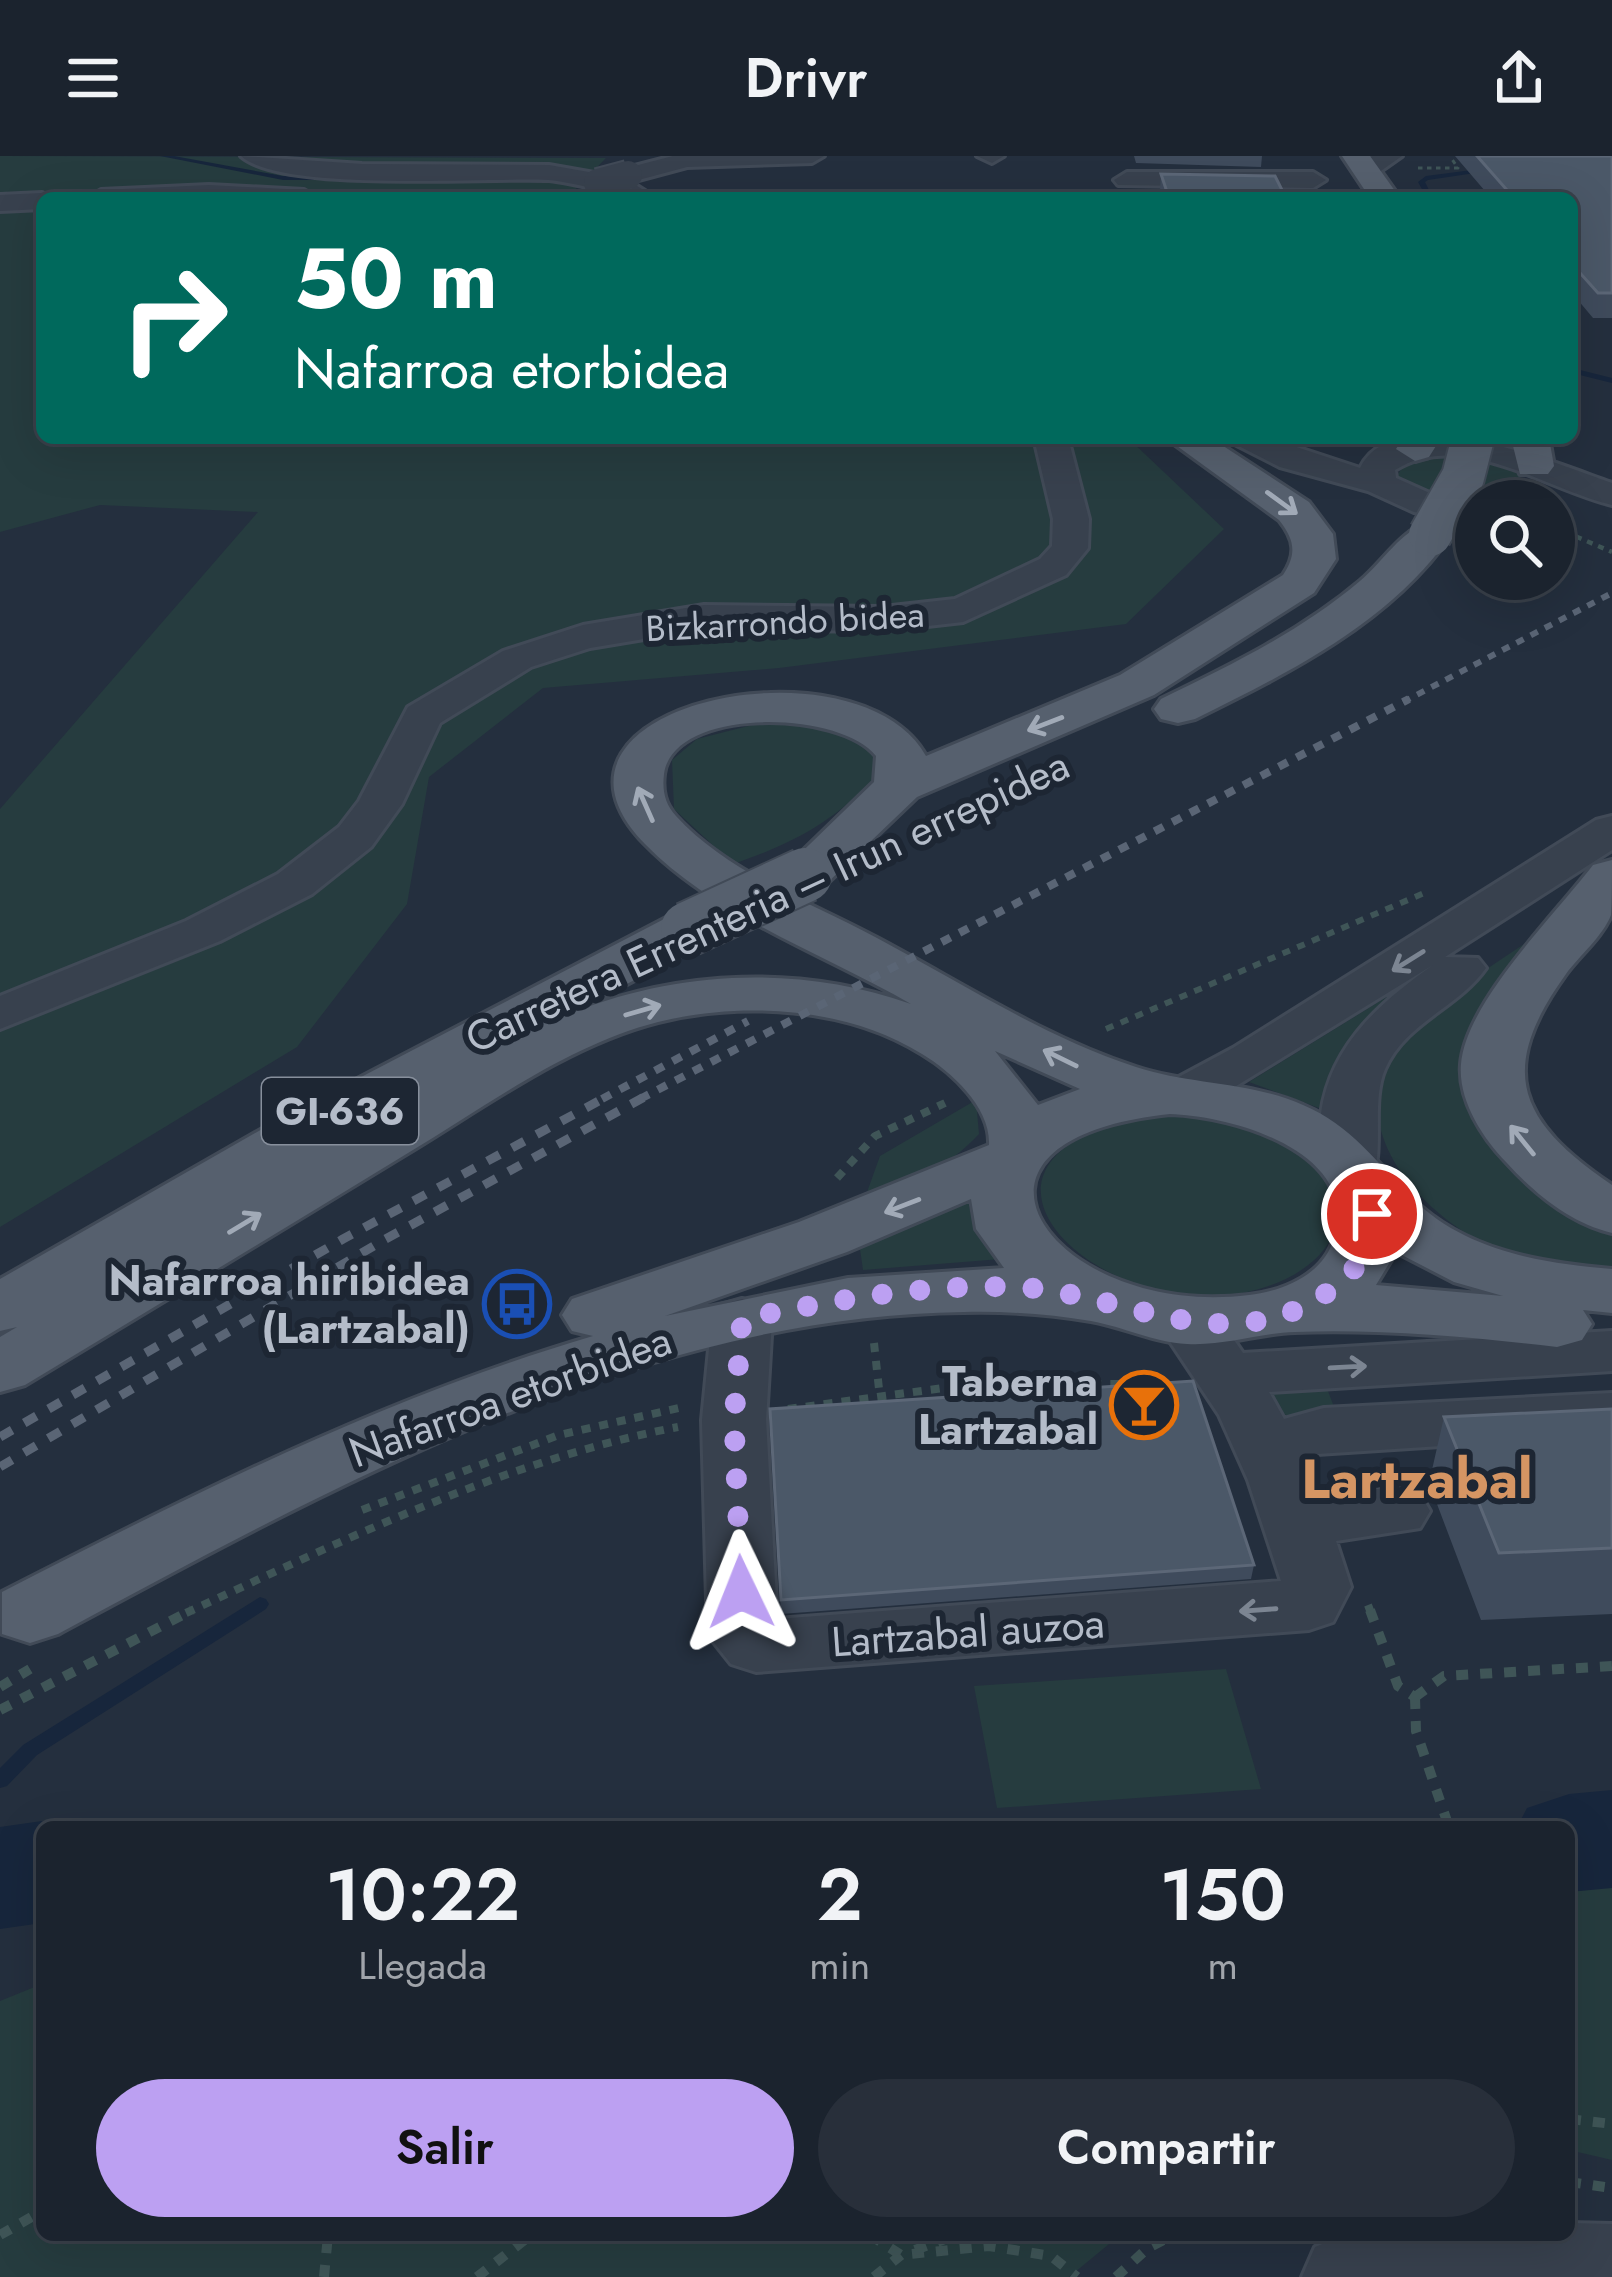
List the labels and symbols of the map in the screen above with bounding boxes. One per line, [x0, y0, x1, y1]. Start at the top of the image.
one-way arrow [1265, 490, 1298, 516]
street label: Bizkarrondo bidea [644, 588, 926, 654]
one-way arrow [1028, 714, 1065, 736]
street label: Carretera Errenteria – Irun errepidea [455, 734, 1079, 1068]
one-way arrow [633, 787, 655, 823]
one-way arrow [1391, 949, 1425, 973]
one-way arrow [623, 998, 661, 1020]
one-way arrow [1043, 1046, 1079, 1068]
road number: GI-636 [262, 1078, 418, 1144]
one-way arrow [1509, 1124, 1536, 1156]
pin [1321, 1163, 1423, 1265]
one-way arrow [885, 1197, 922, 1219]
one-way arrow [227, 1210, 262, 1234]
place label: Nafarroa hiribidea (Lartzabal) [109, 1250, 470, 1359]
bus stop icon: Nafarroa hiribidea (Lartzabal) [482, 1269, 552, 1339]
street label: Nafarroa etorbidea [341, 1310, 680, 1483]
place label: Taberna Lartzabal [918, 1351, 1098, 1460]
one-way arrow [1328, 1355, 1367, 1378]
bar icon: Taberna Lartzabal [1109, 1370, 1179, 1440]
district label: Lartzabal [1301, 1440, 1533, 1518]
position arrow [678, 1529, 804, 1655]
street label: Lartzabal auzoa [829, 1593, 1107, 1672]
one-way arrow [1239, 1598, 1278, 1621]

